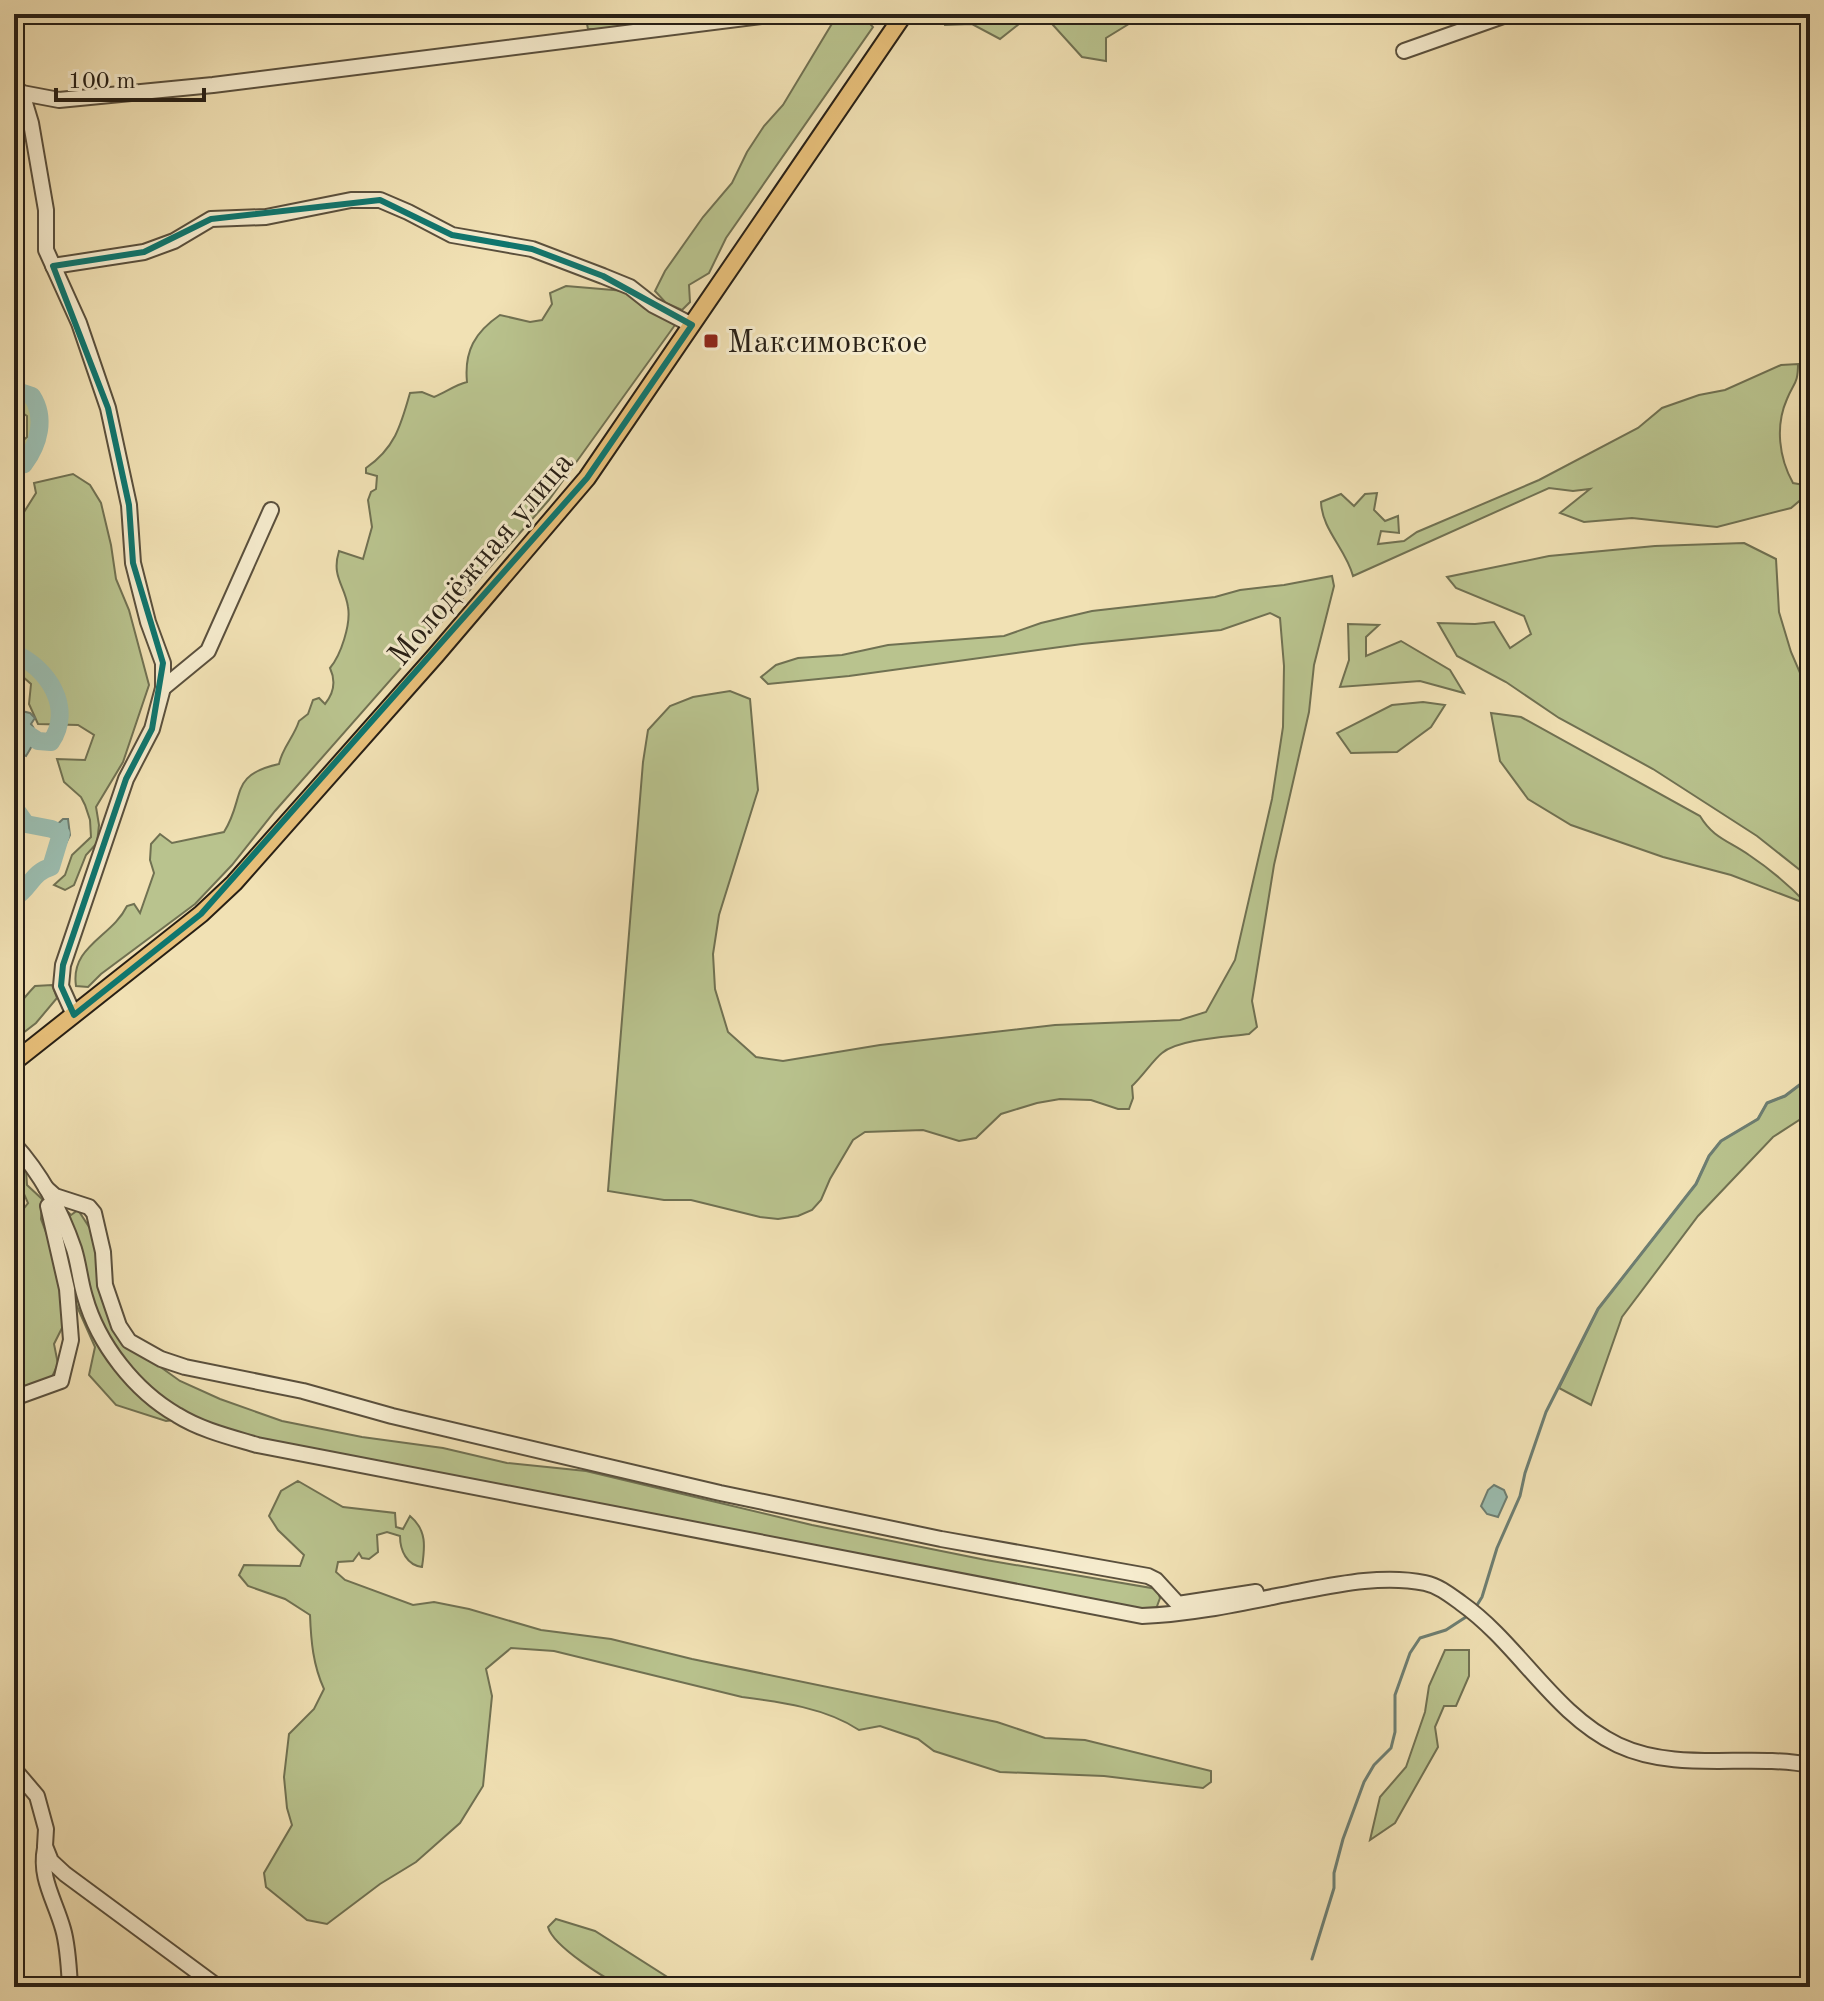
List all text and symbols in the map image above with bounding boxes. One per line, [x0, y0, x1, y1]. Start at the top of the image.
scale bar [56, 52, 204, 102]
text: 100 m [68, 70, 136, 94]
place label: Максимовское [727, 328, 927, 360]
marker: Максимовское [702, 332, 720, 350]
street label: Молодёжная улица [384, 447, 581, 673]

